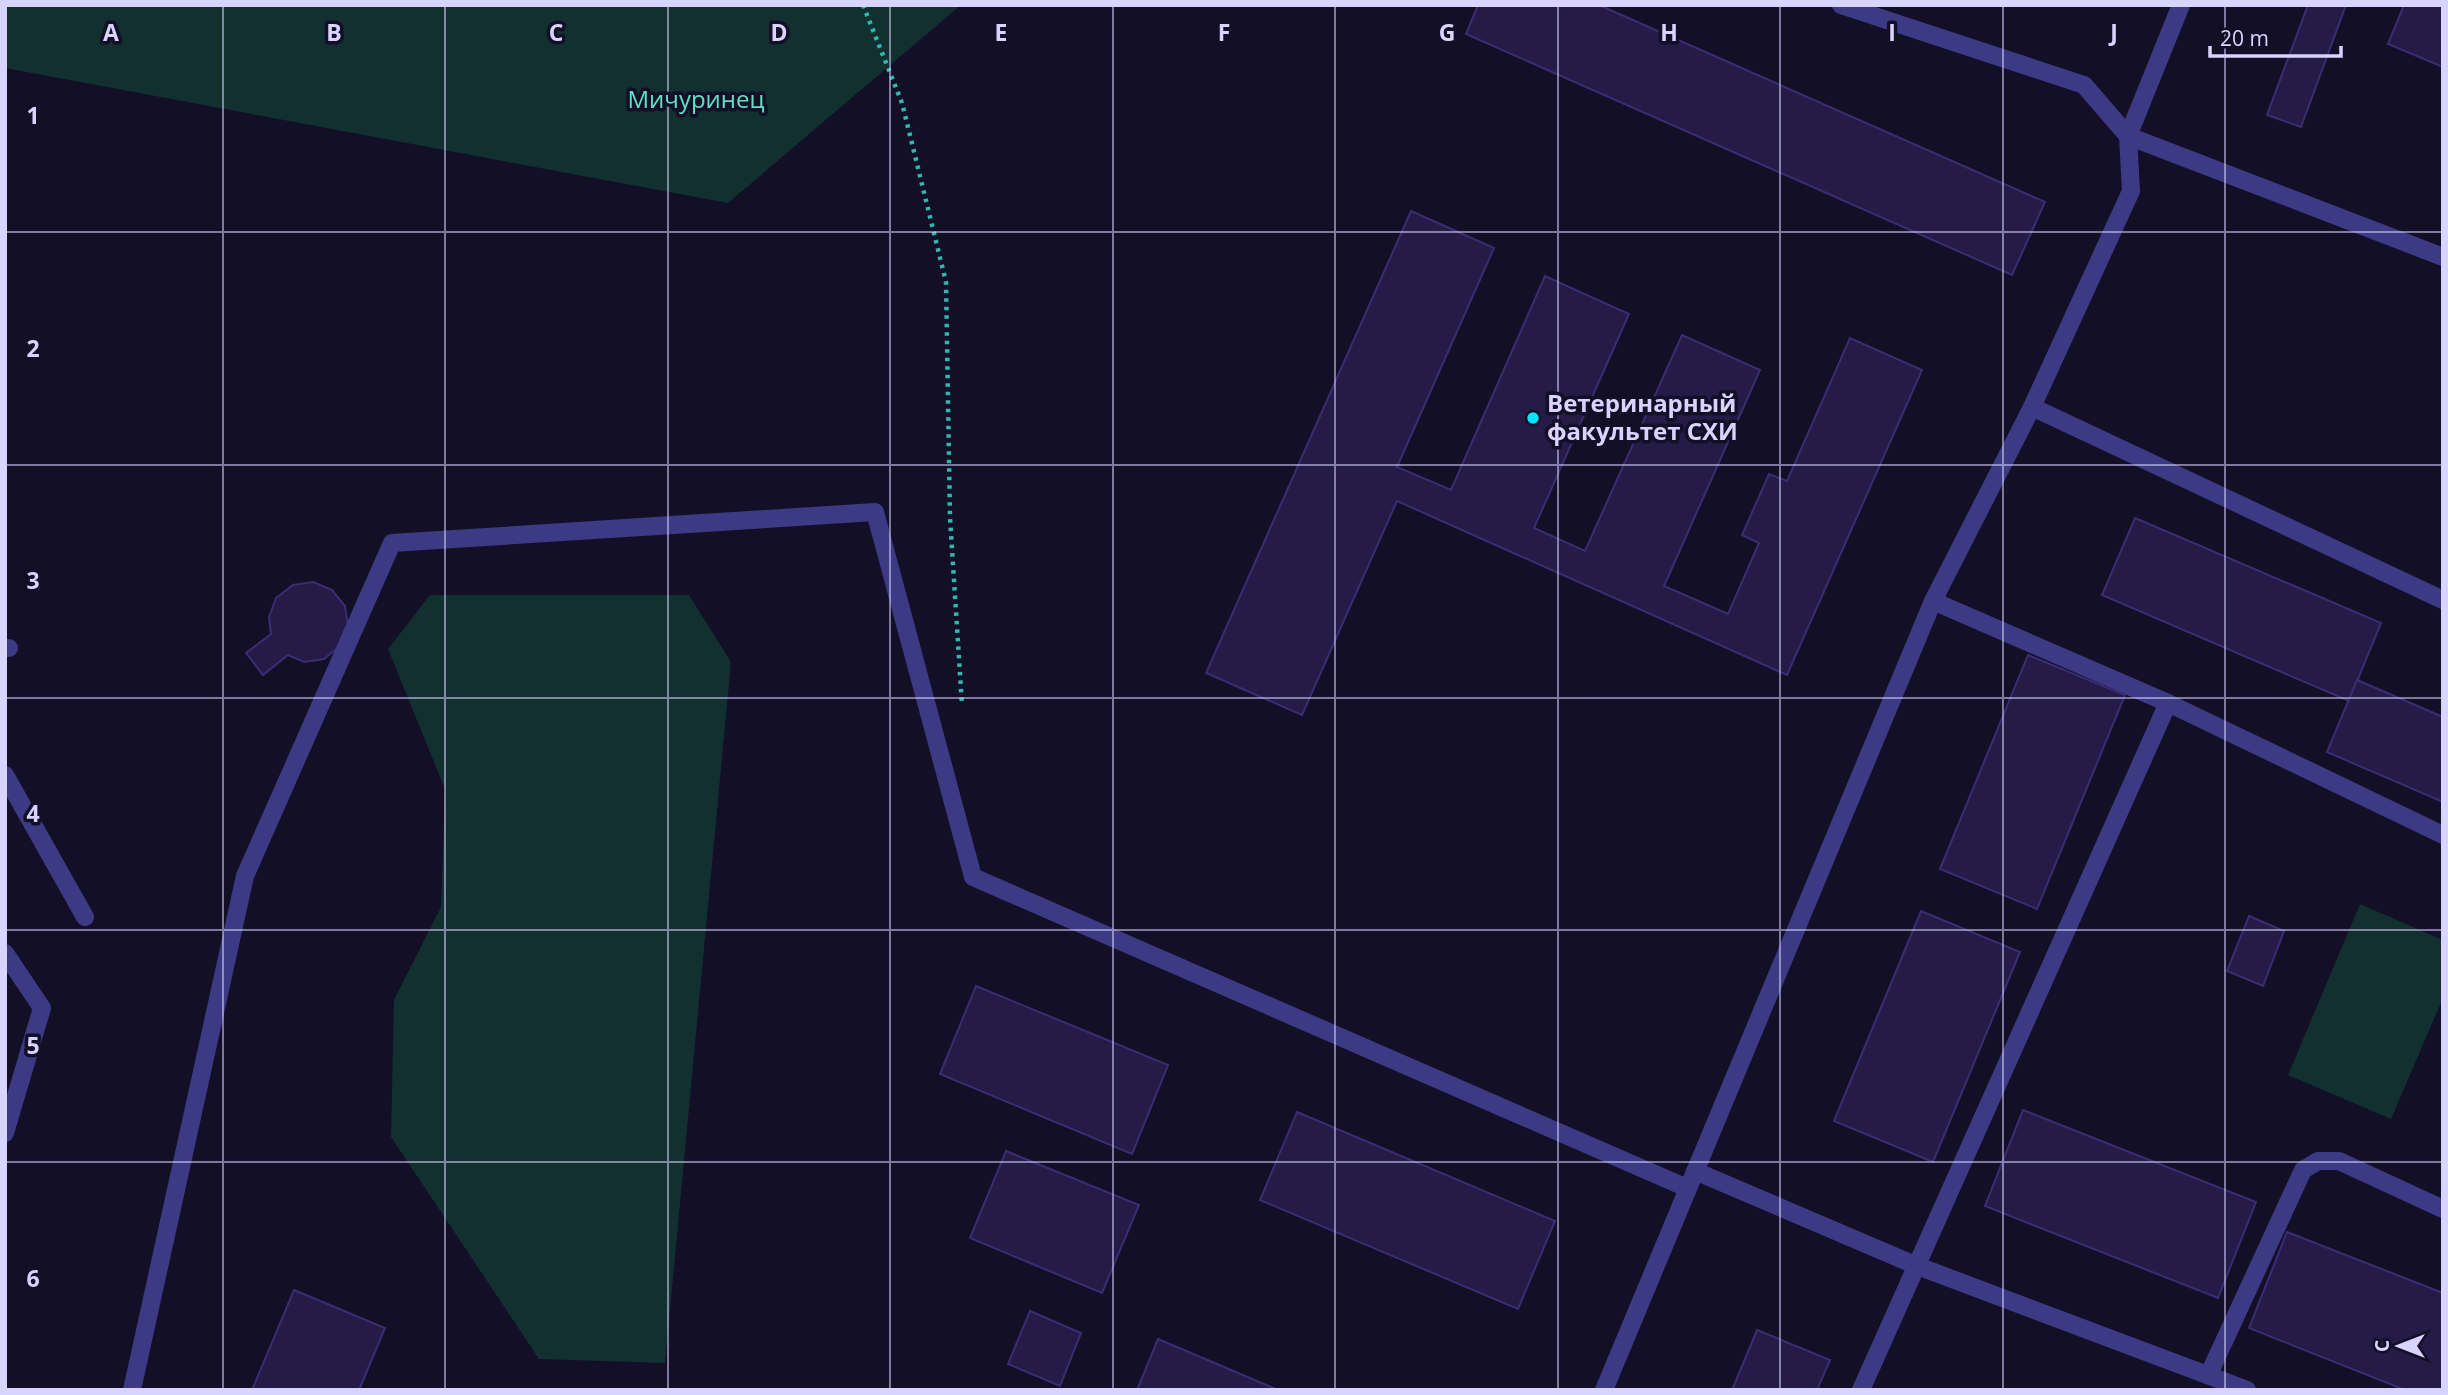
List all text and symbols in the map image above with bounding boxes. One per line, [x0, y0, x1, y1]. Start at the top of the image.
scale bar [2210, 14, 2341, 58]
text: A [103, 16, 119, 48]
text: B [326, 16, 342, 48]
text: C [549, 16, 563, 48]
text: D [770, 16, 788, 48]
text: E [995, 16, 1007, 48]
text: F [1218, 16, 1230, 48]
text: G [1439, 16, 1455, 48]
text: H [1660, 16, 1678, 48]
text: I [1888, 16, 1896, 48]
text: J [2108, 16, 2118, 48]
text: 20 m [2220, 24, 2269, 52]
park label: Мичуринец [627, 82, 765, 115]
text: 1 [26, 99, 40, 131]
text: 2 [26, 332, 40, 364]
place label: Ветеринарный факультет СХИ [1547, 386, 1738, 447]
marker: Ветеринарный факультет СХИ [1525, 410, 1541, 426]
text: 3 [26, 564, 40, 596]
text: 4 [26, 797, 40, 829]
text: 5 [26, 1029, 40, 1061]
text: 6 [26, 1262, 40, 1294]
north arrow [2364, 1311, 2434, 1381]
text: С [2369, 1340, 2395, 1352]

